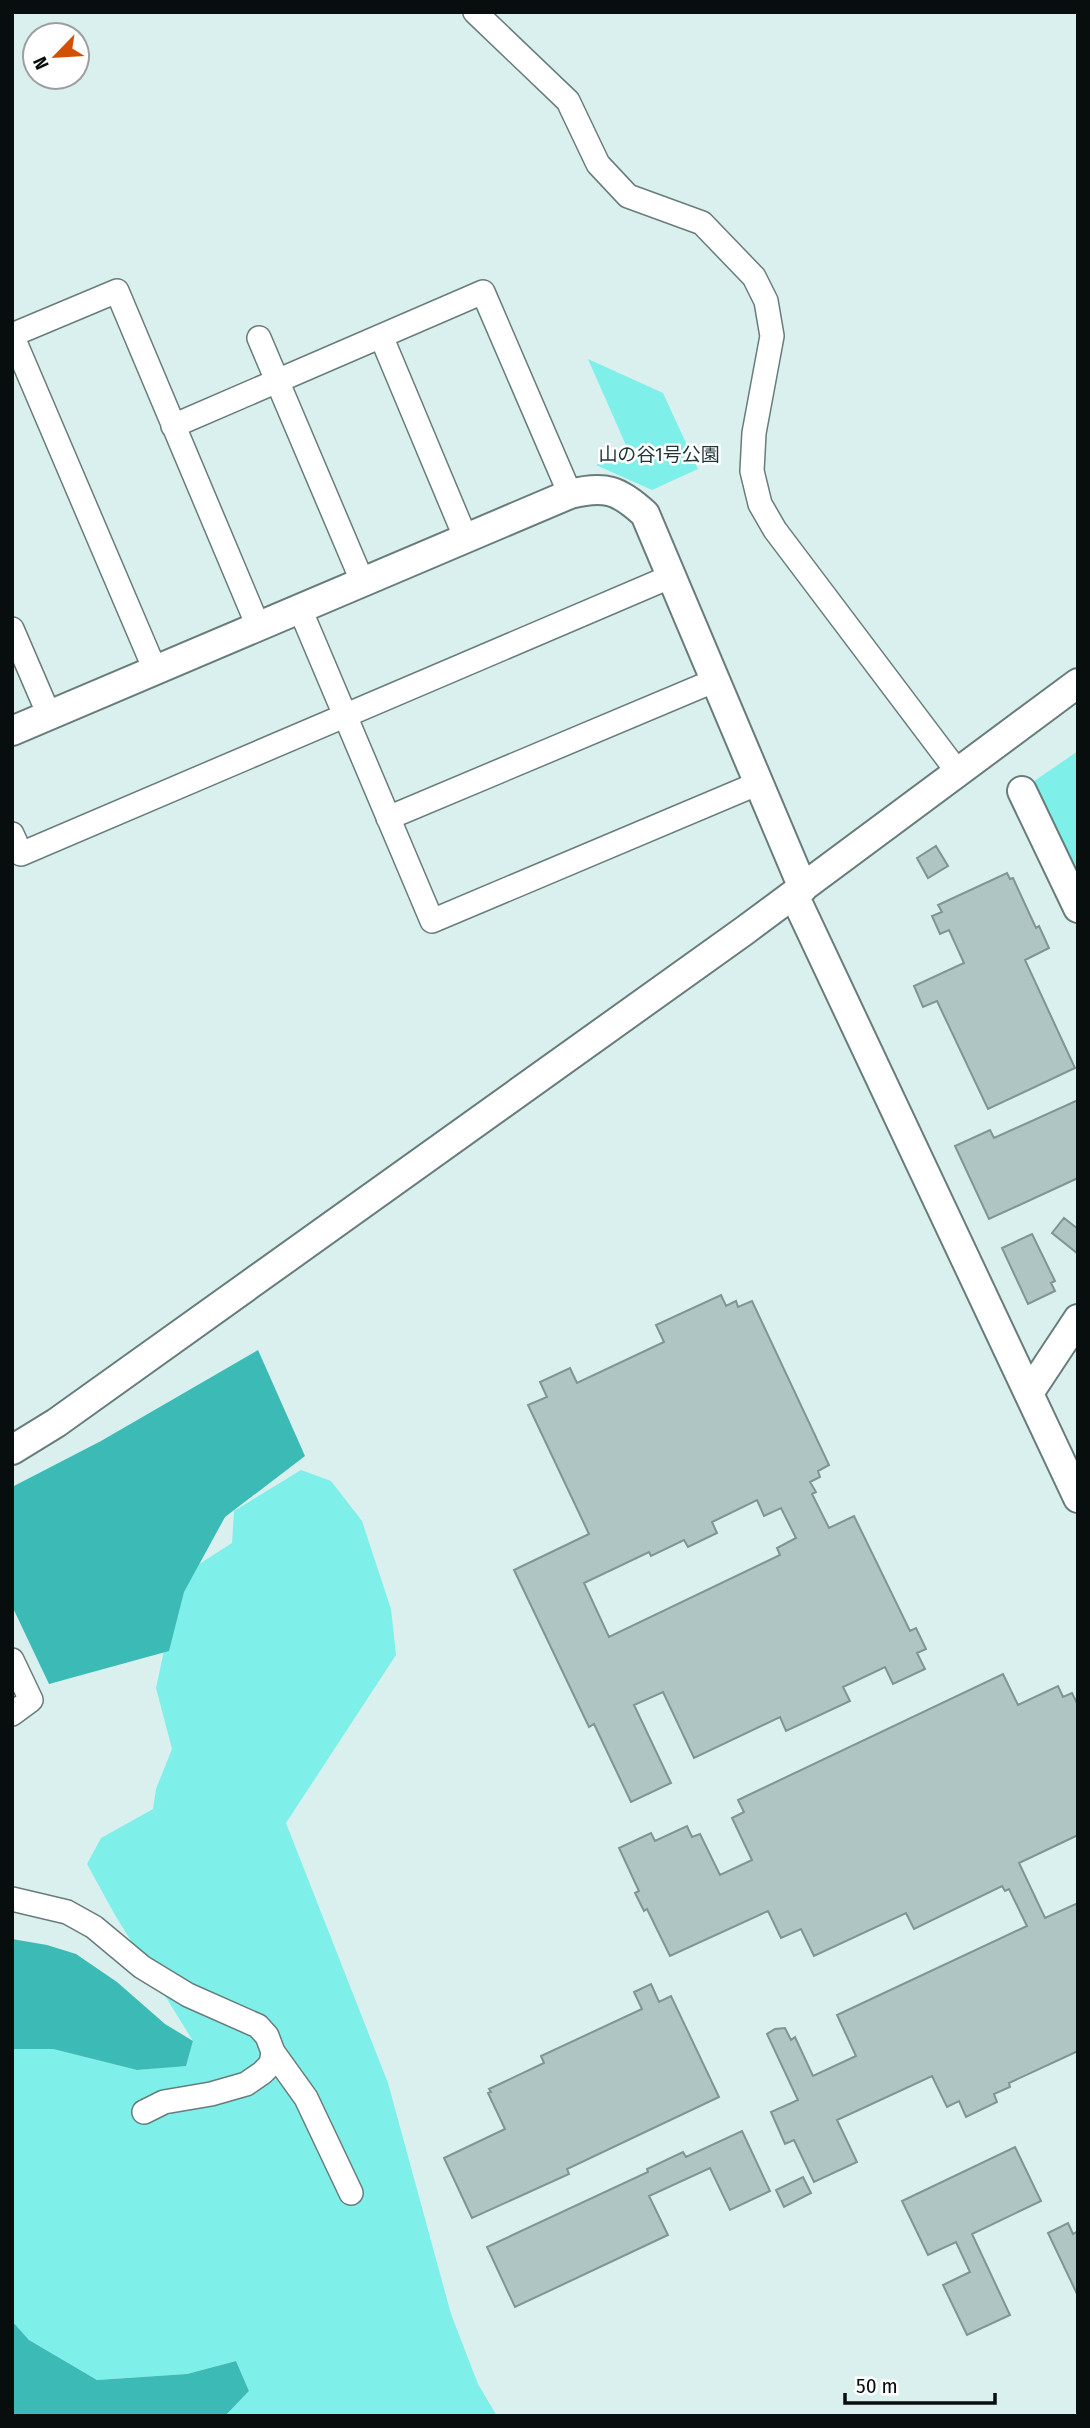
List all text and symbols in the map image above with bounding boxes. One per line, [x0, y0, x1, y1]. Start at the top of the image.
north arrow [21, 21, 91, 91]
text: N [28, 53, 54, 73]
park label: 山の谷1号公園 [598, 443, 720, 466]
scale bar [845, 2362, 996, 2406]
text: 50 m [856, 2373, 898, 2399]

